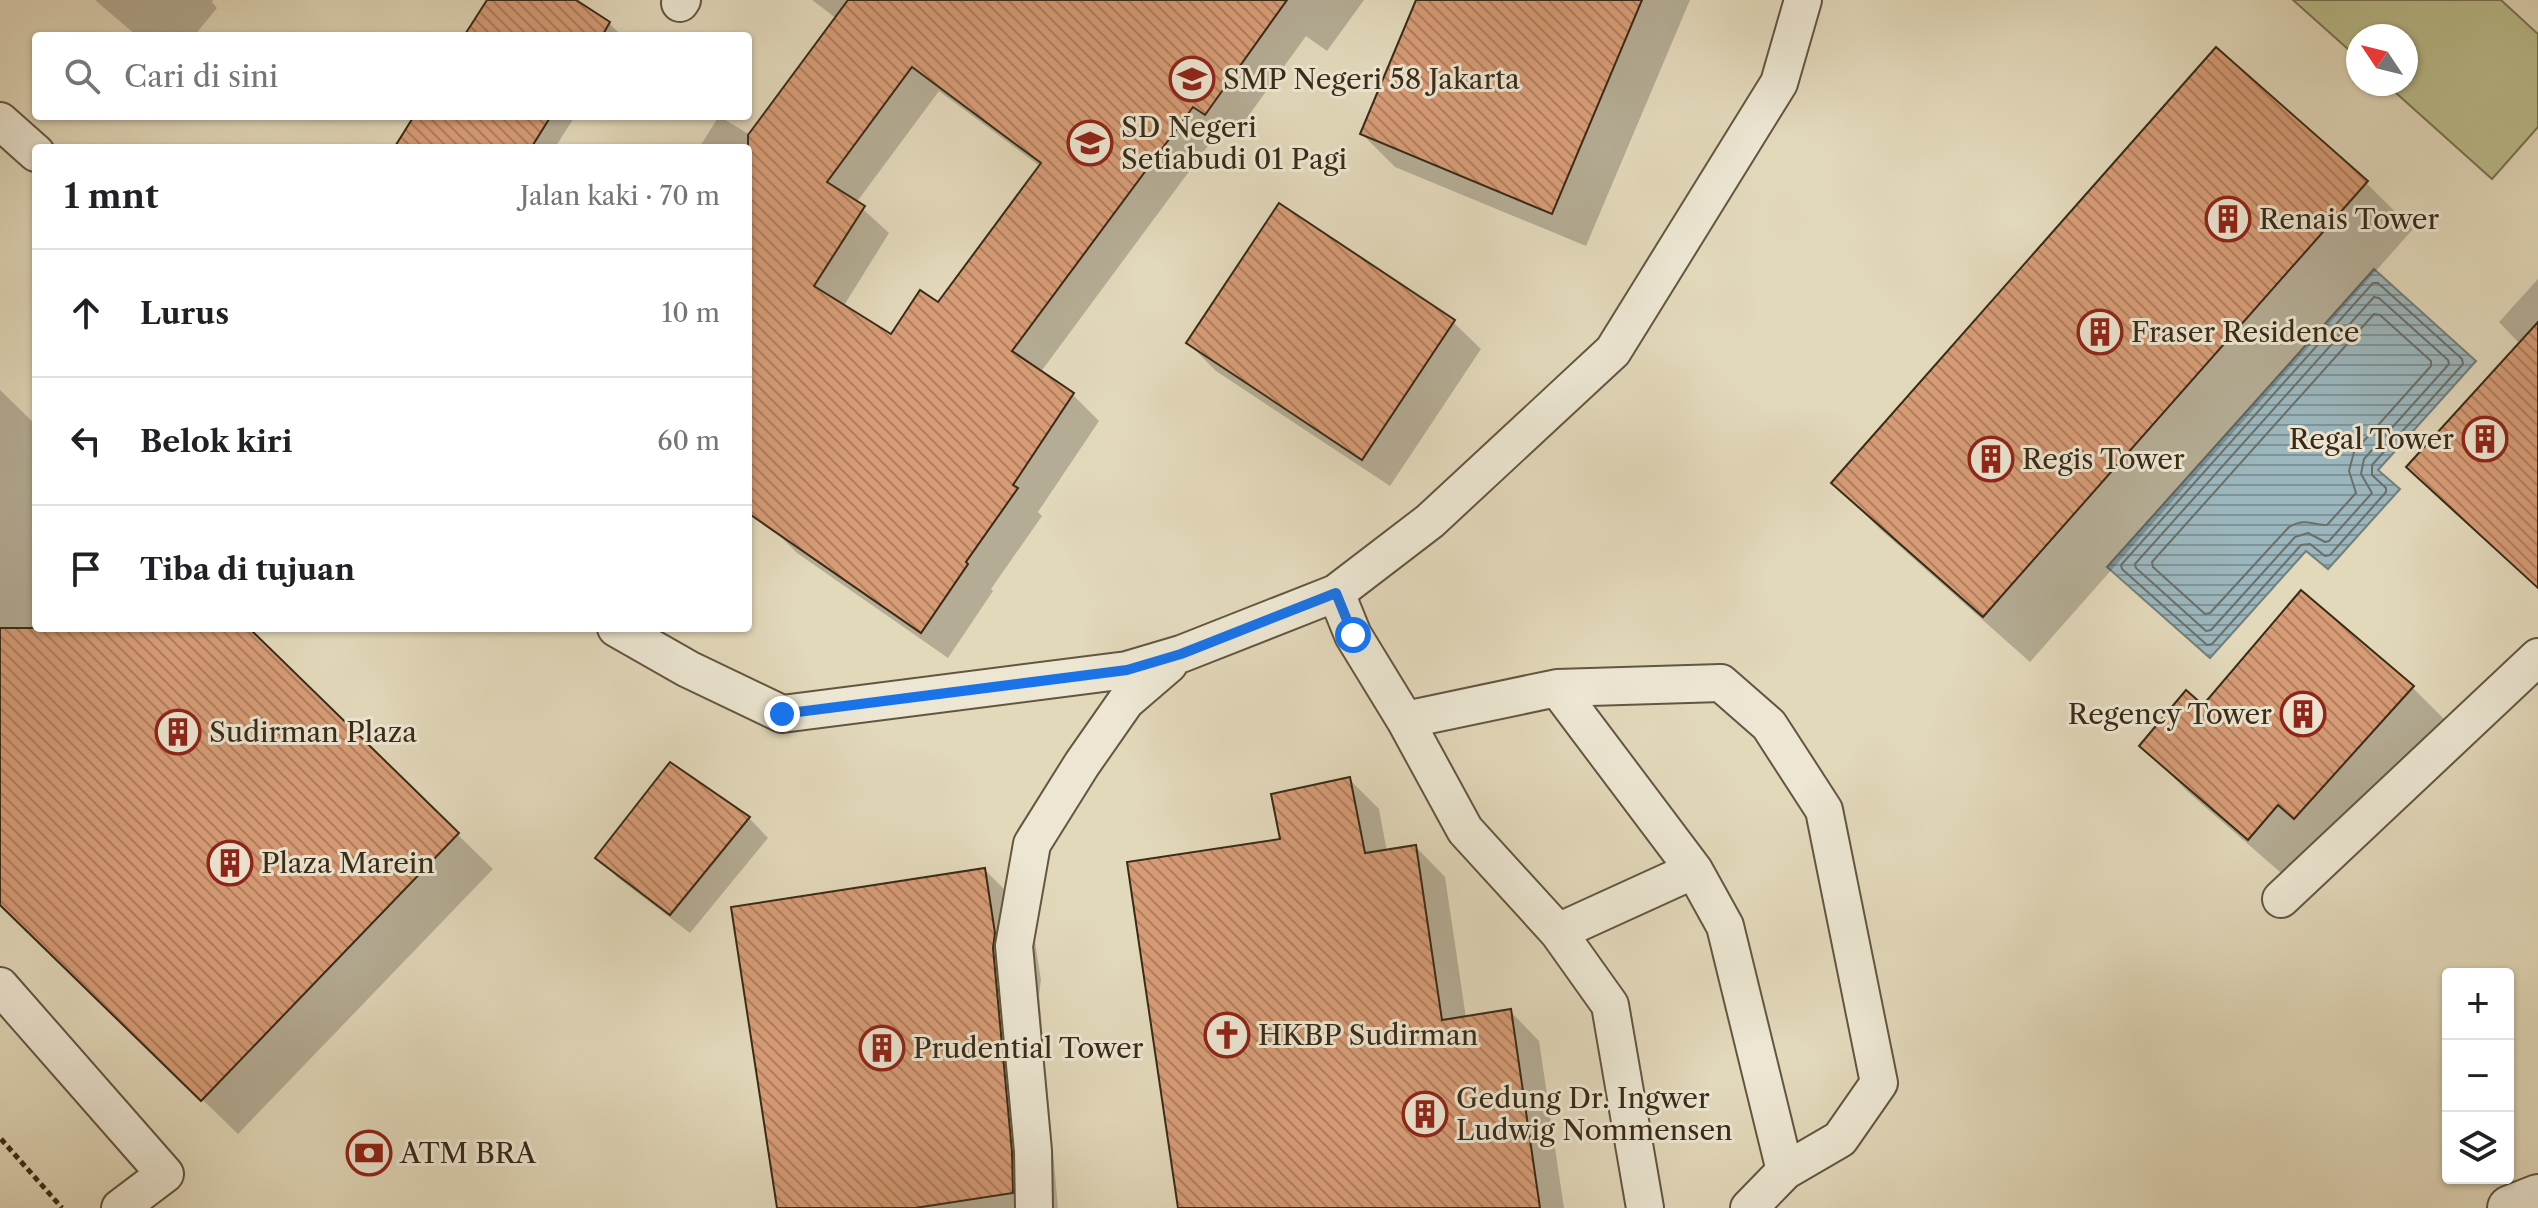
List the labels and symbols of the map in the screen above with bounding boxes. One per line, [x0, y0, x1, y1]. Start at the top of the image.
north arrow [2346, 24, 2418, 96]
school or university icon: SMP Negeri 58 Jakarta [1168, 55, 1216, 103]
place label: SMP Negeri 58 Jakarta [1223, 62, 1520, 96]
place label: SD Negeri Setiabudi 01 Pagi [1121, 110, 1347, 176]
school or university icon: SD Negeri Setiabudi 01 Pagi [1066, 119, 1114, 167]
building icon: Renais Tower [2204, 195, 2252, 243]
place label: Renais Tower [2259, 202, 2440, 236]
building icon: Fraser Residence [2076, 308, 2124, 356]
place label: Fraser Residence [2131, 315, 2360, 349]
building icon: Regal Tower [2461, 415, 2509, 463]
place label: Regal Tower [2289, 422, 2454, 456]
building icon: Regis Tower [1967, 435, 2015, 483]
place label: Regis Tower [2022, 442, 2185, 476]
route start [1335, 617, 1371, 653]
building icon: Regency Tower [2279, 690, 2327, 738]
route end [764, 696, 800, 732]
place label: Regency Tower [2068, 697, 2272, 731]
building icon: Sudirman Plaza [154, 708, 202, 756]
place label: Sudirman Plaza [209, 715, 417, 749]
building icon: Plaza Marein [206, 839, 254, 887]
place label: Plaza Marein [261, 846, 435, 880]
church icon: HKBP Sudirman [1203, 1011, 1251, 1059]
place label: HKBP Sudirman [1258, 1018, 1478, 1052]
building icon: Prudential Tower [858, 1024, 906, 1072]
place label: Prudential Tower [913, 1031, 1144, 1065]
place label: Gedung Dr. Ingwer Ludwig Nommensen [1456, 1081, 1733, 1147]
building icon: Gedung Dr. Ingwer Ludwig Nommensen [1401, 1090, 1449, 1138]
bank icon: ATM BRA [345, 1129, 393, 1177]
place label: ATM BRA [399, 1136, 537, 1170]

